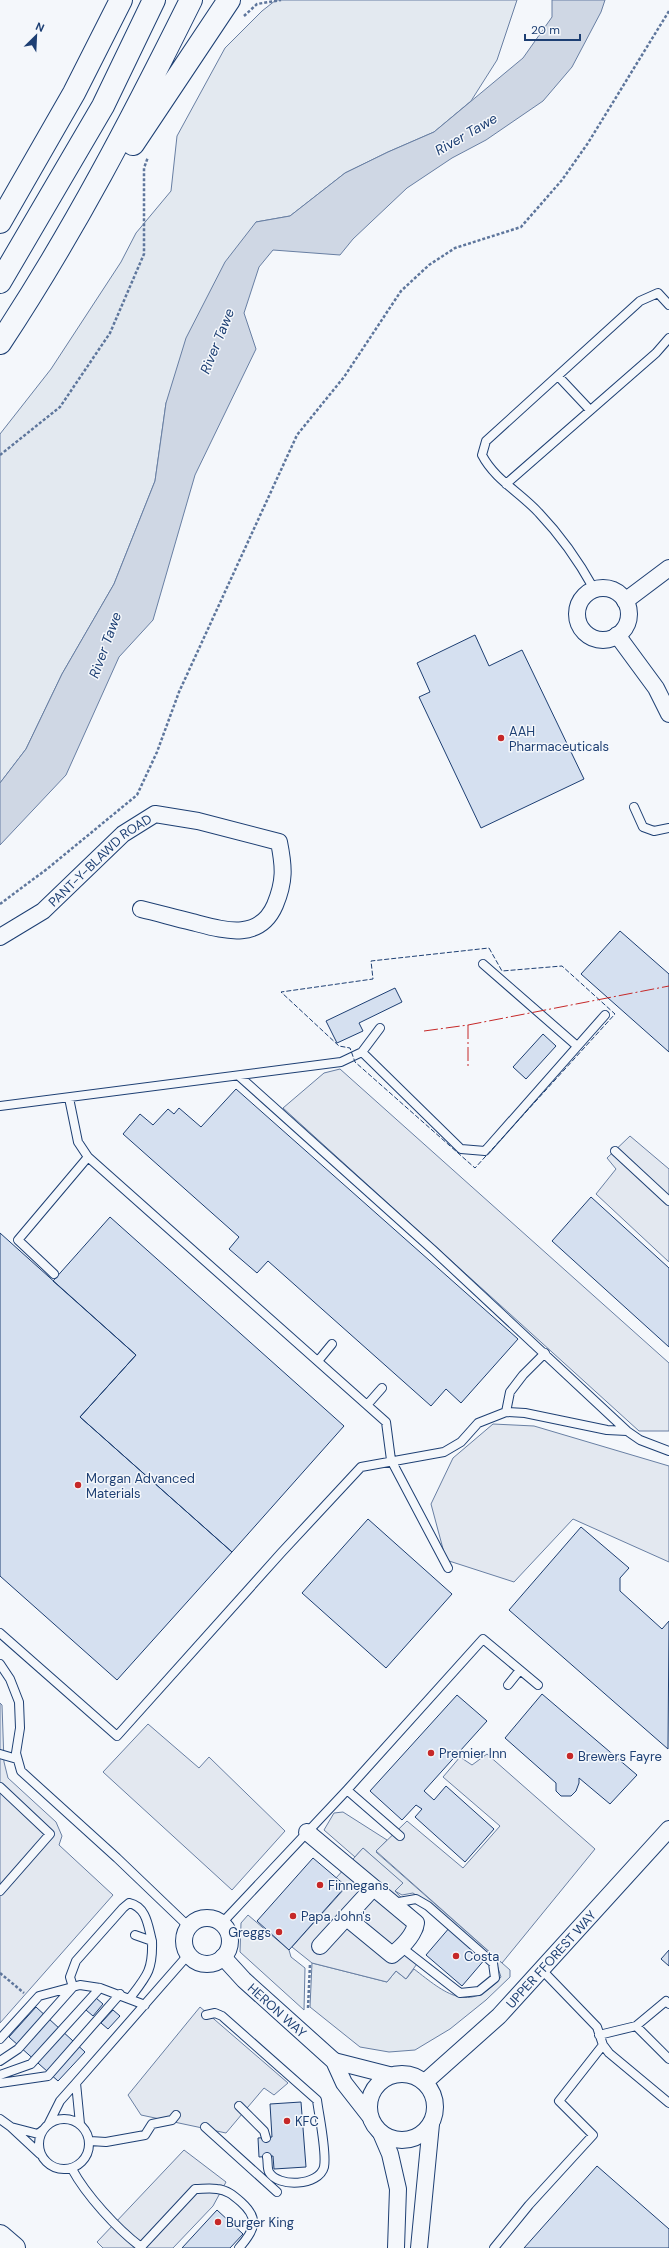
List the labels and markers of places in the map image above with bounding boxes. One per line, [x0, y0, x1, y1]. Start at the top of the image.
place label: AAH Pharmaceuticals [509, 723, 609, 755]
marker: AAH Pharmaceuticals [496, 733, 506, 743]
place label: Morgan Advanced Materials [86, 1470, 195, 1502]
marker: Morgan Advanced Materials [73, 1480, 83, 1490]
place label: Premier Inn [439, 1745, 507, 1762]
marker: Premier Inn [426, 1748, 436, 1758]
place label: Brewers Fayre [578, 1748, 662, 1765]
marker: Brewers Fayre [565, 1751, 575, 1761]
place label: Finnegans [328, 1877, 389, 1894]
marker: Finnegans [315, 1880, 325, 1890]
place label: Papa John's [301, 1908, 371, 1925]
marker: Papa John's [288, 1911, 298, 1921]
place label: Greggs [228, 1924, 271, 1941]
marker: Greggs [274, 1927, 284, 1937]
place label: Costa [464, 1948, 499, 1965]
marker: Costa [451, 1951, 461, 1961]
place label: KFC [295, 2113, 319, 2130]
marker: KFC [282, 2116, 292, 2126]
place label: Burger King [226, 2214, 294, 2231]
marker: Burger King [213, 2217, 223, 2227]

